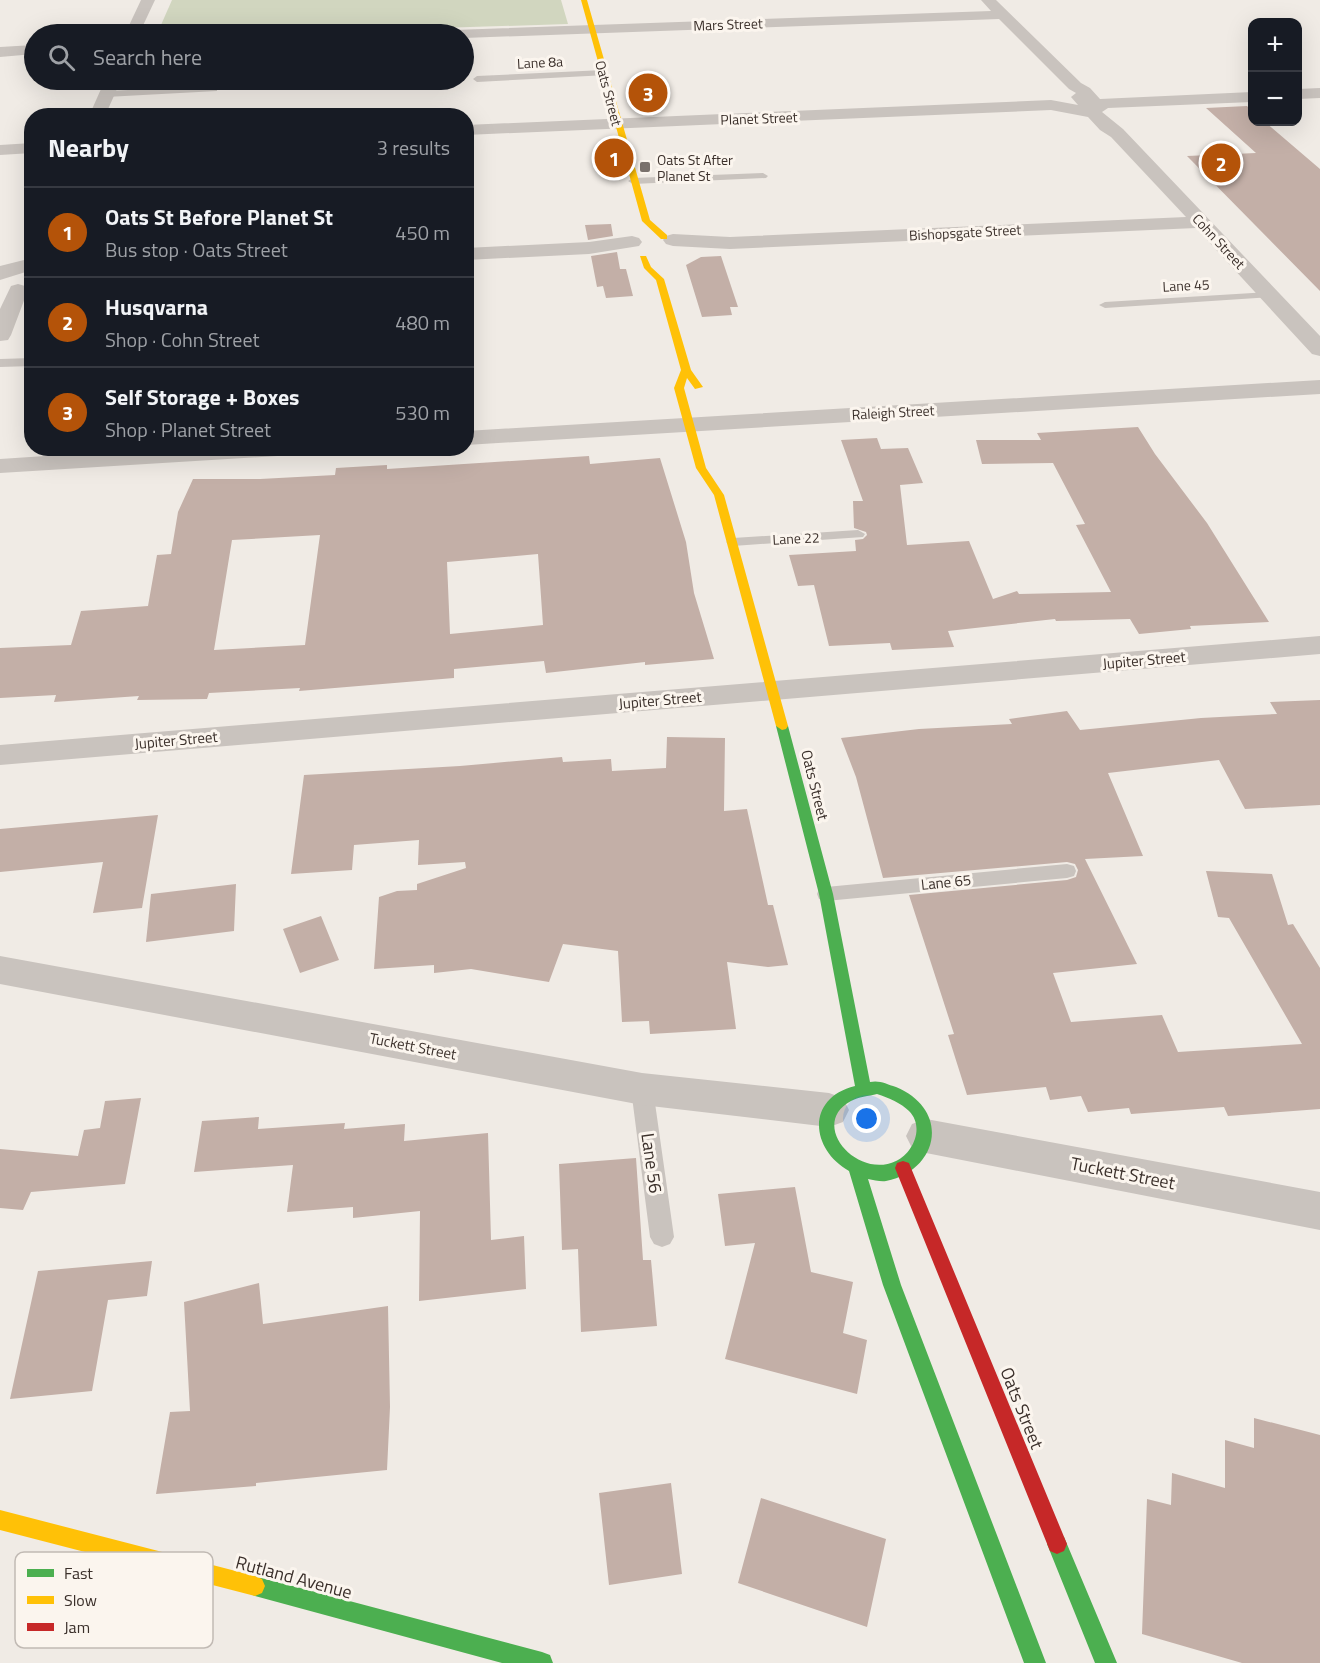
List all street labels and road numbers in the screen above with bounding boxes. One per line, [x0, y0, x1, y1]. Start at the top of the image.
street label: Mars Street [693, 12, 763, 36]
street label: Lane 8a [516, 50, 564, 74]
street label: Oats Street [590, 58, 628, 128]
street label: Planet Street [720, 106, 798, 130]
street label: Cohn Street [1188, 209, 1250, 273]
street label: Bishopsgate Street [908, 219, 1022, 245]
street label: Lane 45 [1162, 273, 1210, 297]
street label: Raleigh Street [851, 399, 935, 425]
street label: Lane 22 [772, 526, 820, 550]
street label: Jupiter Street [1101, 645, 1187, 675]
street label: Jupiter Street [617, 685, 703, 715]
street label: Jupiter Street [133, 725, 219, 755]
street label: Oats Street [795, 747, 835, 823]
street label: Lane 65 [920, 868, 972, 896]
street label: Tuckett Street [368, 1026, 459, 1066]
street label: Lane 56 [634, 1131, 670, 1195]
street label: Tuckett Street [1069, 1150, 1178, 1196]
street label: Oats Street [993, 1363, 1051, 1454]
street label: Rutland Avenue [233, 1548, 355, 1606]

